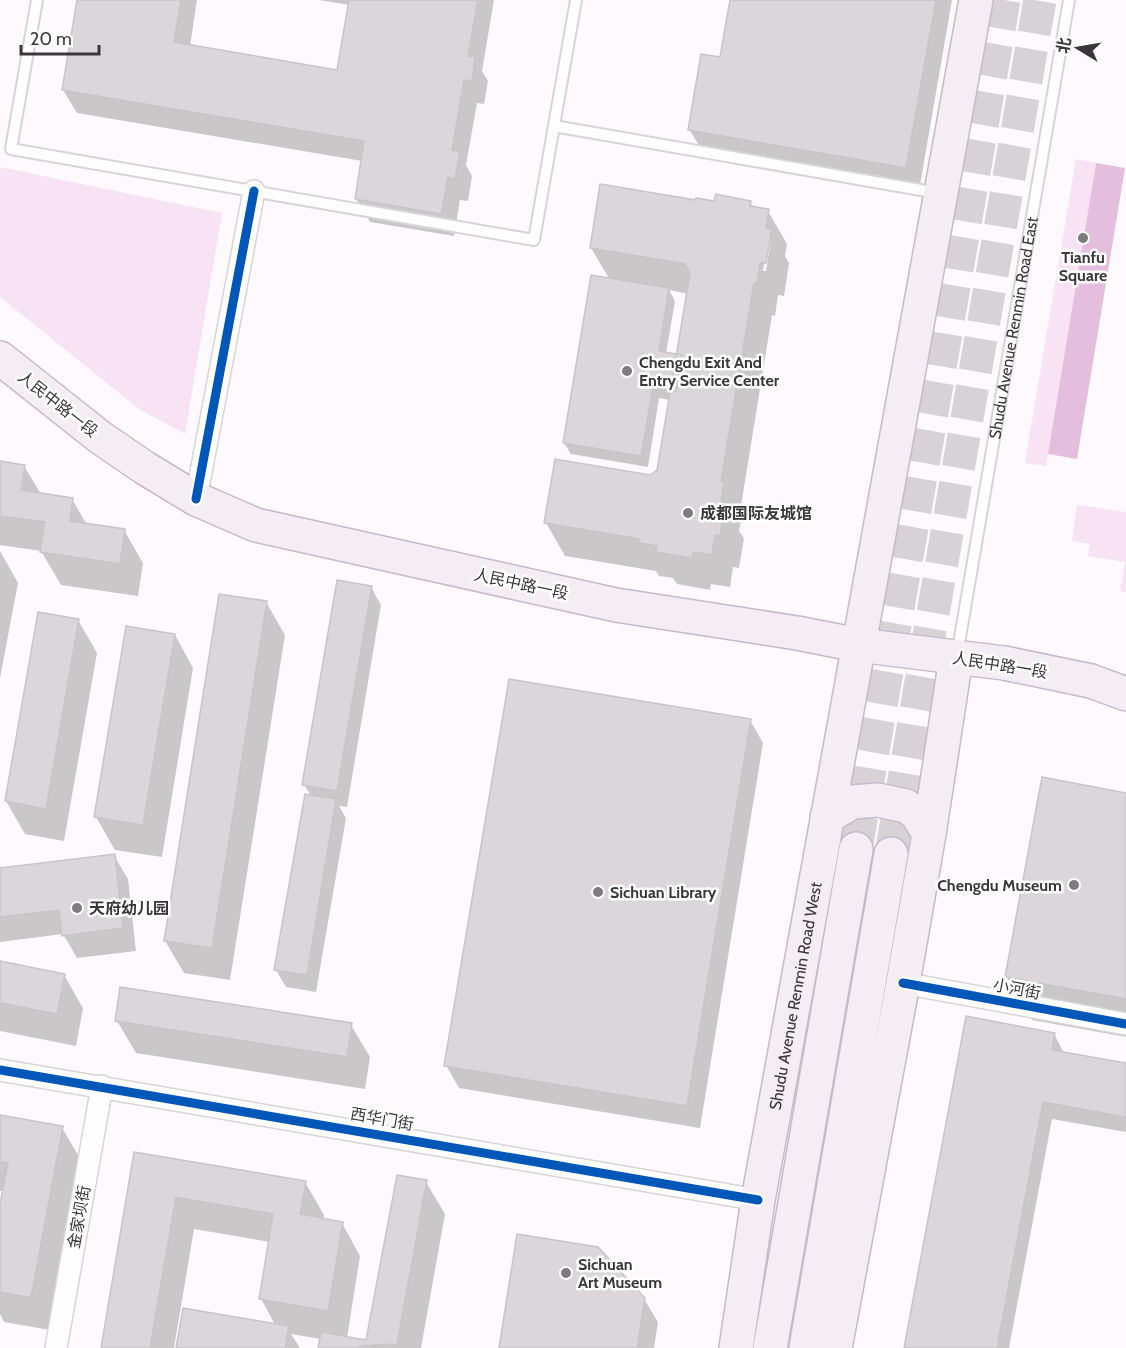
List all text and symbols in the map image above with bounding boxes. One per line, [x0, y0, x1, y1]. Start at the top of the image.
scale bar [21, 18, 99, 56]
north arrow [1048, 18, 1108, 78]
text: 20 m [30, 28, 72, 50]
text: 北 [1053, 36, 1075, 55]
street label: Shudu Avenue Renmin Road East [985, 215, 1041, 440]
marker: Tianfu Square [1076, 231, 1090, 245]
place label: Tianfu Square [1059, 248, 1107, 285]
place label: Chengdu Exit And Entry Service Center [639, 353, 780, 390]
marker: Chengdu Exit And Entry Service Center [620, 364, 634, 378]
street label: 人民中路一段 [14, 367, 102, 441]
place label: 成都国际友城馆 [700, 504, 812, 523]
marker: 成都国际友城馆 [681, 506, 695, 520]
street label: 人民中路一段 [472, 565, 570, 603]
street label: 人民中路一段 [951, 648, 1049, 682]
place label: Chengdu Museum [937, 876, 1062, 895]
marker: Chengdu Museum [1067, 878, 1081, 892]
street label: Shudu Avenue Renmin Road West [765, 880, 825, 1111]
place label: Sichuan Library [610, 883, 717, 902]
marker: Sichuan Library [591, 885, 605, 899]
place label: 天府幼儿园 [89, 899, 169, 918]
marker: 天府幼儿园 [70, 901, 84, 915]
street label: 小河街 [992, 975, 1042, 1003]
street label: 西华门街 [349, 1104, 415, 1134]
street label: 金家坝街 [64, 1184, 94, 1250]
place label: Sichuan Art Museum [578, 1255, 662, 1292]
marker: Sichuan Art Museum [559, 1266, 573, 1280]

